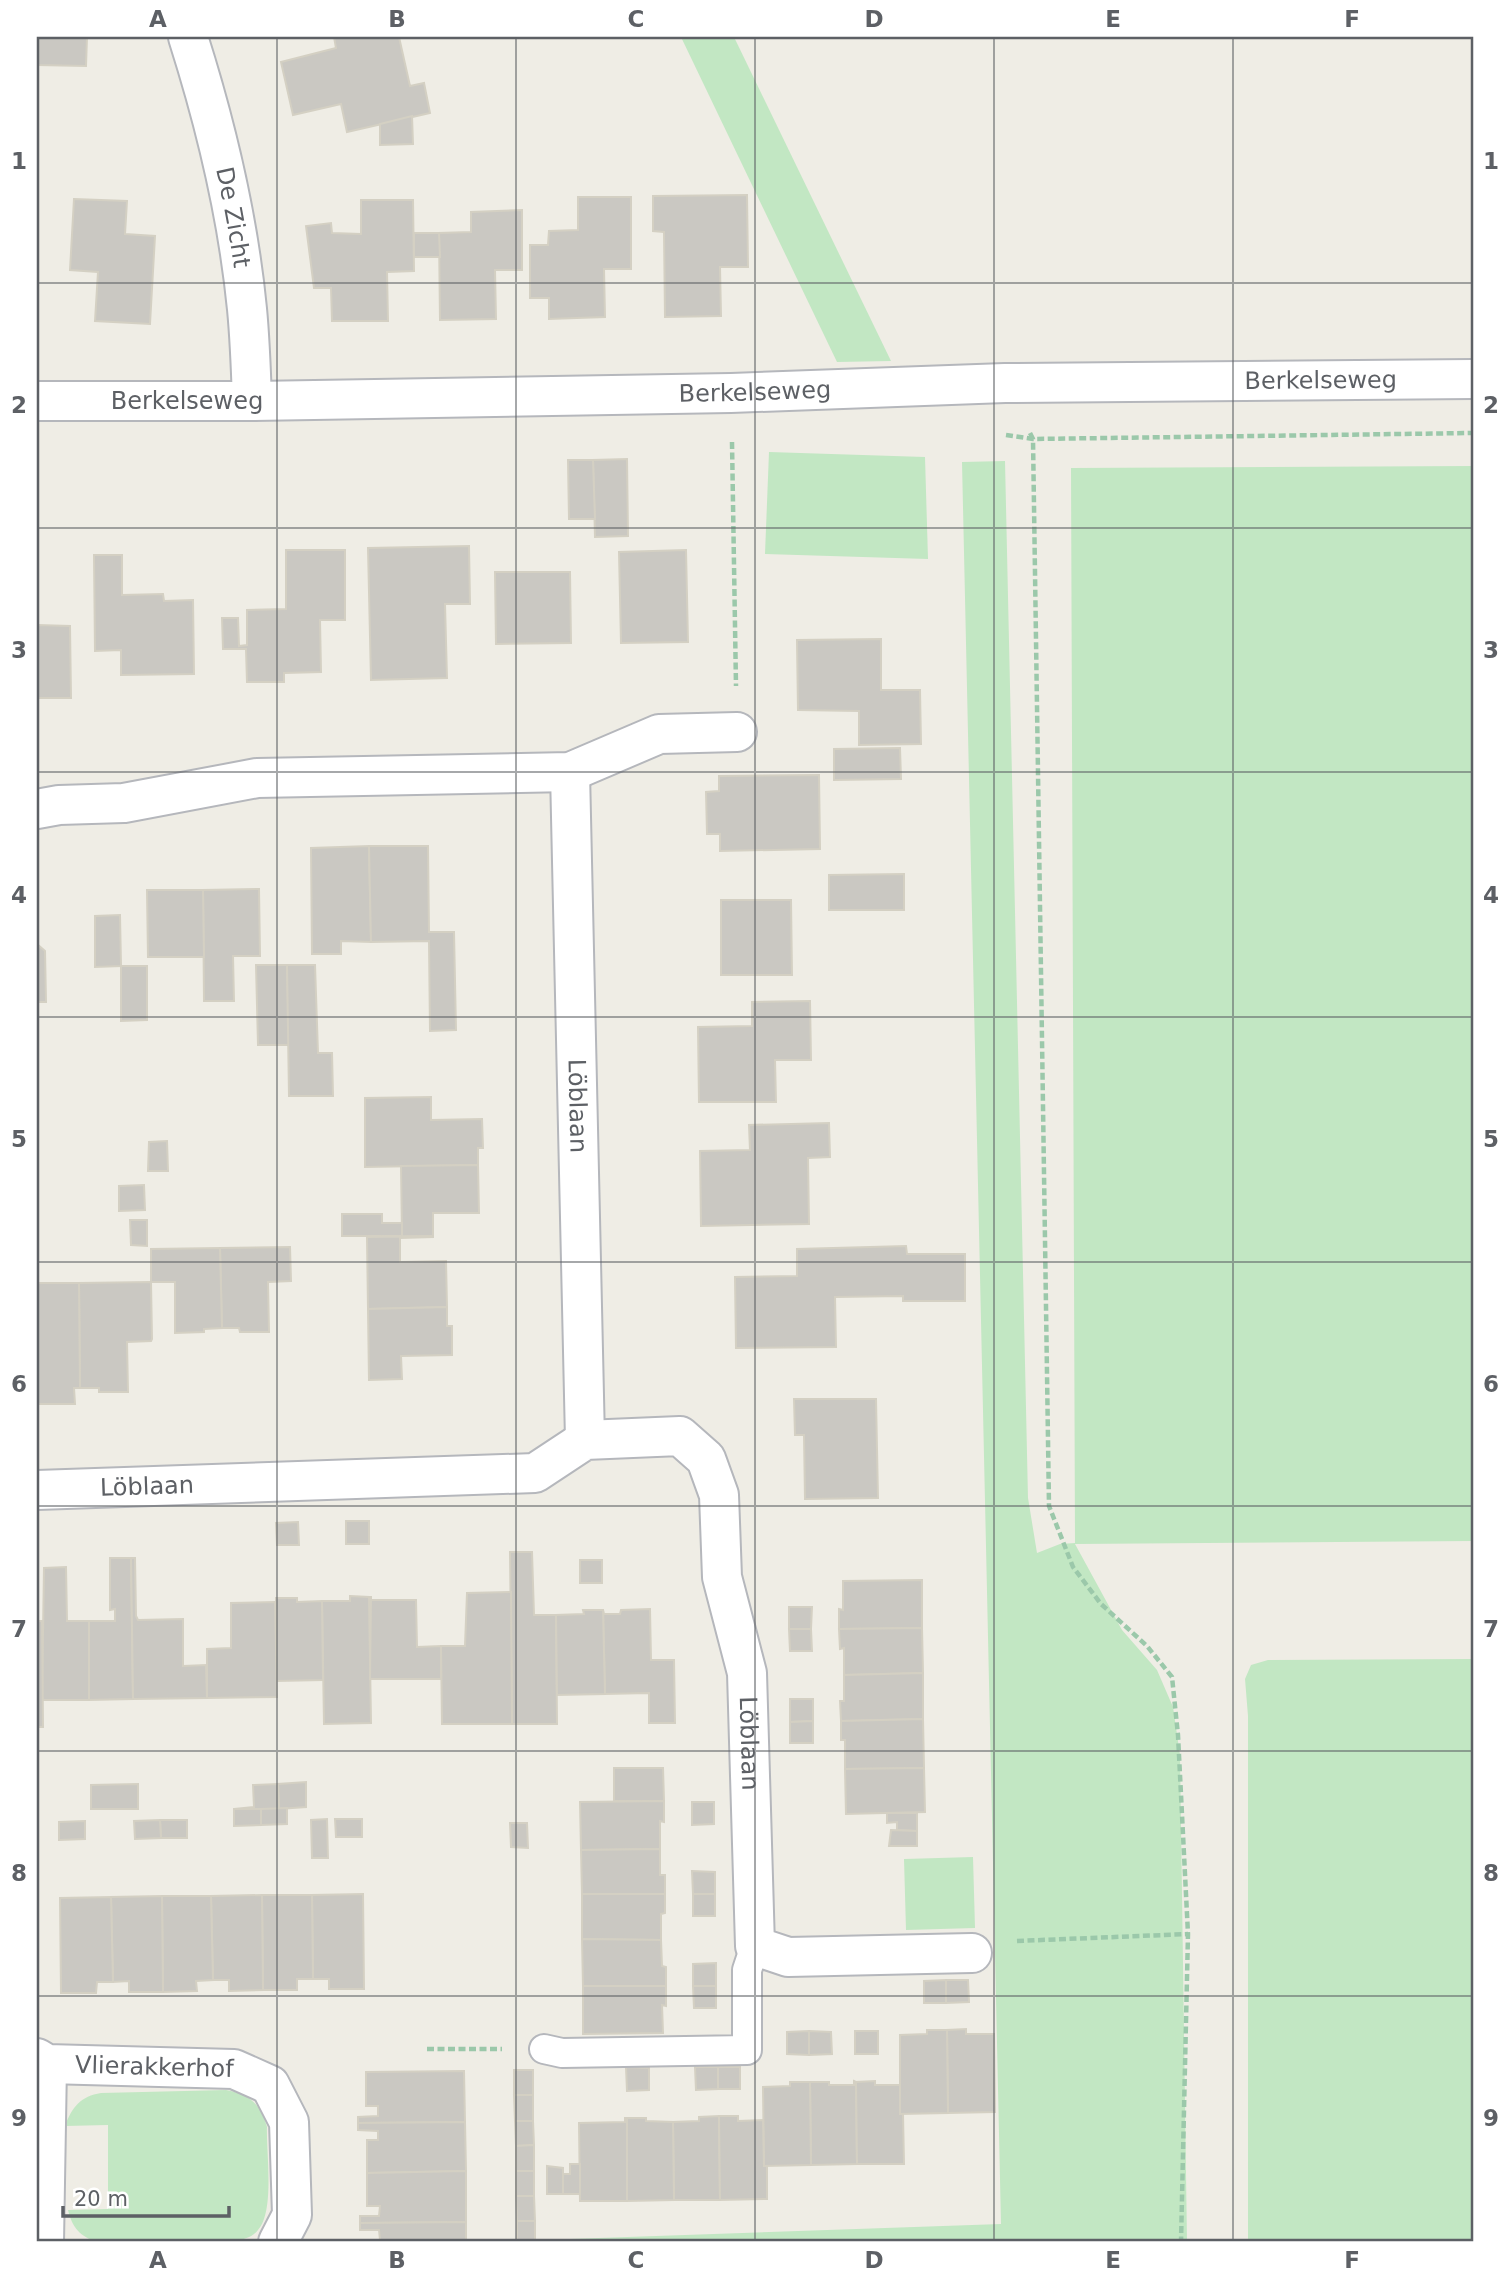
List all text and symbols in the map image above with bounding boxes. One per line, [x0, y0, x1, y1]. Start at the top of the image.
text: A [149, 6, 167, 32]
text: B [388, 6, 406, 32]
text: C [628, 6, 644, 32]
text: D [864, 6, 884, 32]
text: E [1105, 6, 1121, 32]
text: F [1344, 6, 1360, 32]
text: 1 [11, 148, 27, 174]
text: 1 [1483, 148, 1499, 174]
street label: De Zicht [210, 164, 256, 269]
street label: Berkelseweg [1244, 366, 1397, 395]
street label: Berkelseweg [678, 375, 832, 408]
street label: Berkelseweg [111, 387, 263, 415]
text: 2 [11, 392, 27, 418]
text: 2 [1483, 392, 1499, 418]
text: 3 [11, 637, 27, 663]
text: 3 [1483, 637, 1499, 663]
text: 4 [11, 882, 27, 908]
text: 4 [1483, 882, 1499, 908]
street label: Löblaan [562, 1059, 593, 1153]
text: 5 [11, 1126, 27, 1152]
text: 5 [1483, 1126, 1499, 1152]
text: 6 [11, 1371, 27, 1397]
text: 6 [1483, 1371, 1499, 1397]
street label: Löblaan [99, 1471, 194, 1502]
text: 7 [11, 1616, 27, 1642]
text: 7 [1483, 1616, 1499, 1642]
street label: Löblaan [734, 1696, 764, 1791]
text: 8 [11, 1860, 27, 1886]
text: 8 [1483, 1860, 1499, 1886]
street label: Vlierakkerhof [75, 2051, 235, 2083]
text: 9 [11, 2105, 27, 2131]
text: 9 [1483, 2105, 1499, 2131]
scale bar [63, 2174, 229, 2218]
text: 20 m [74, 2187, 128, 2211]
text: A [149, 2247, 167, 2273]
text: B [388, 2247, 406, 2273]
text: C [628, 2247, 644, 2273]
text: D [864, 2247, 884, 2273]
text: E [1105, 2247, 1121, 2273]
text: F [1344, 2247, 1360, 2273]

